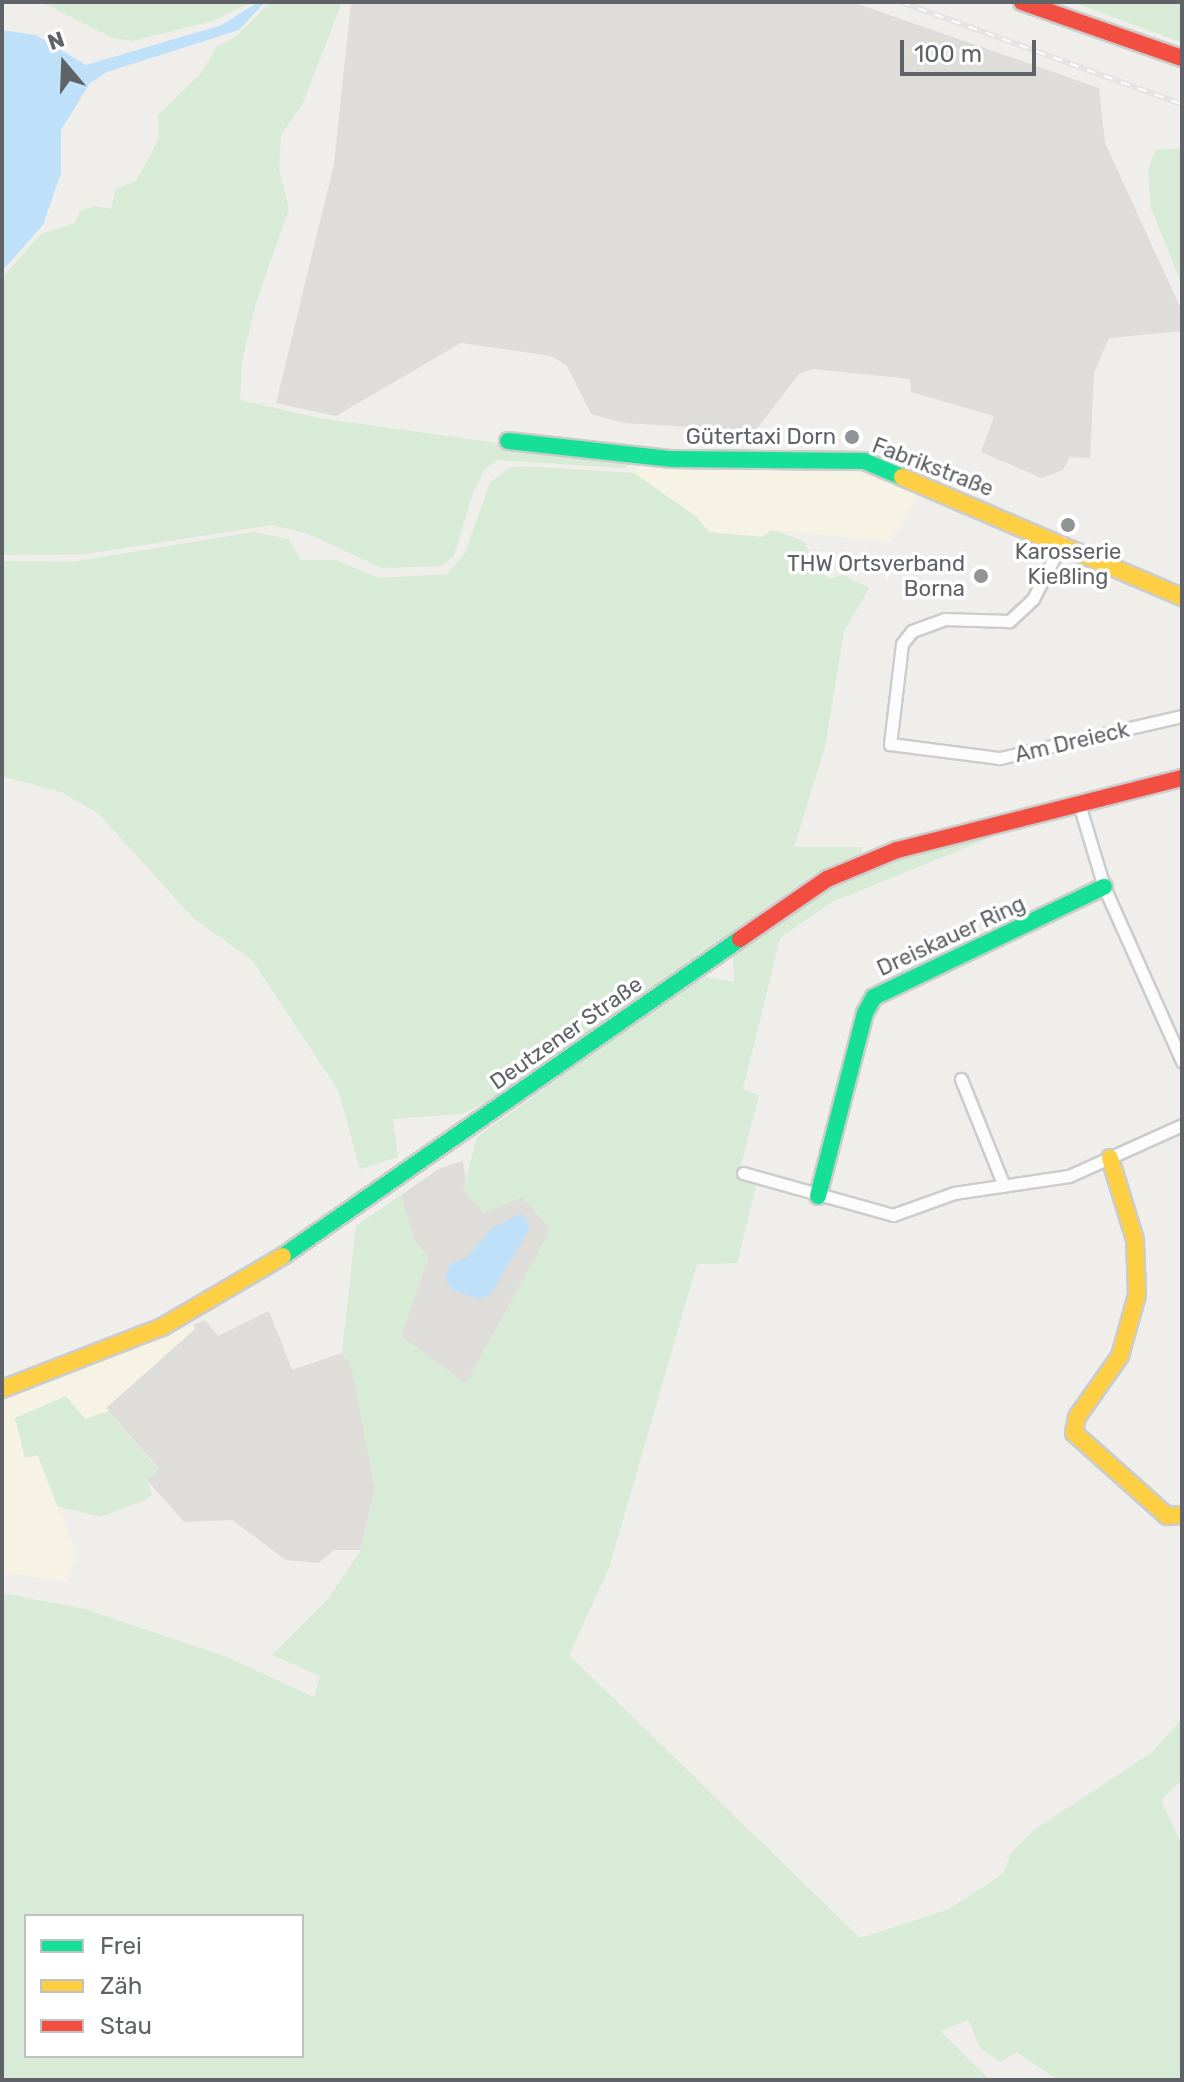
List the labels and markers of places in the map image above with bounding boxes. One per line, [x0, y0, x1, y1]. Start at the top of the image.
place label: Gütertaxi Dorn [686, 424, 836, 450]
marker: Gütertaxi Dorn [843, 428, 861, 446]
marker: Karosserie Kießling [1059, 516, 1077, 534]
place label: Karosserie Kießling [1015, 538, 1121, 590]
place label: THW Ortsverband Borna [787, 550, 965, 602]
marker: THW Ortsverband Borna [972, 567, 990, 585]

